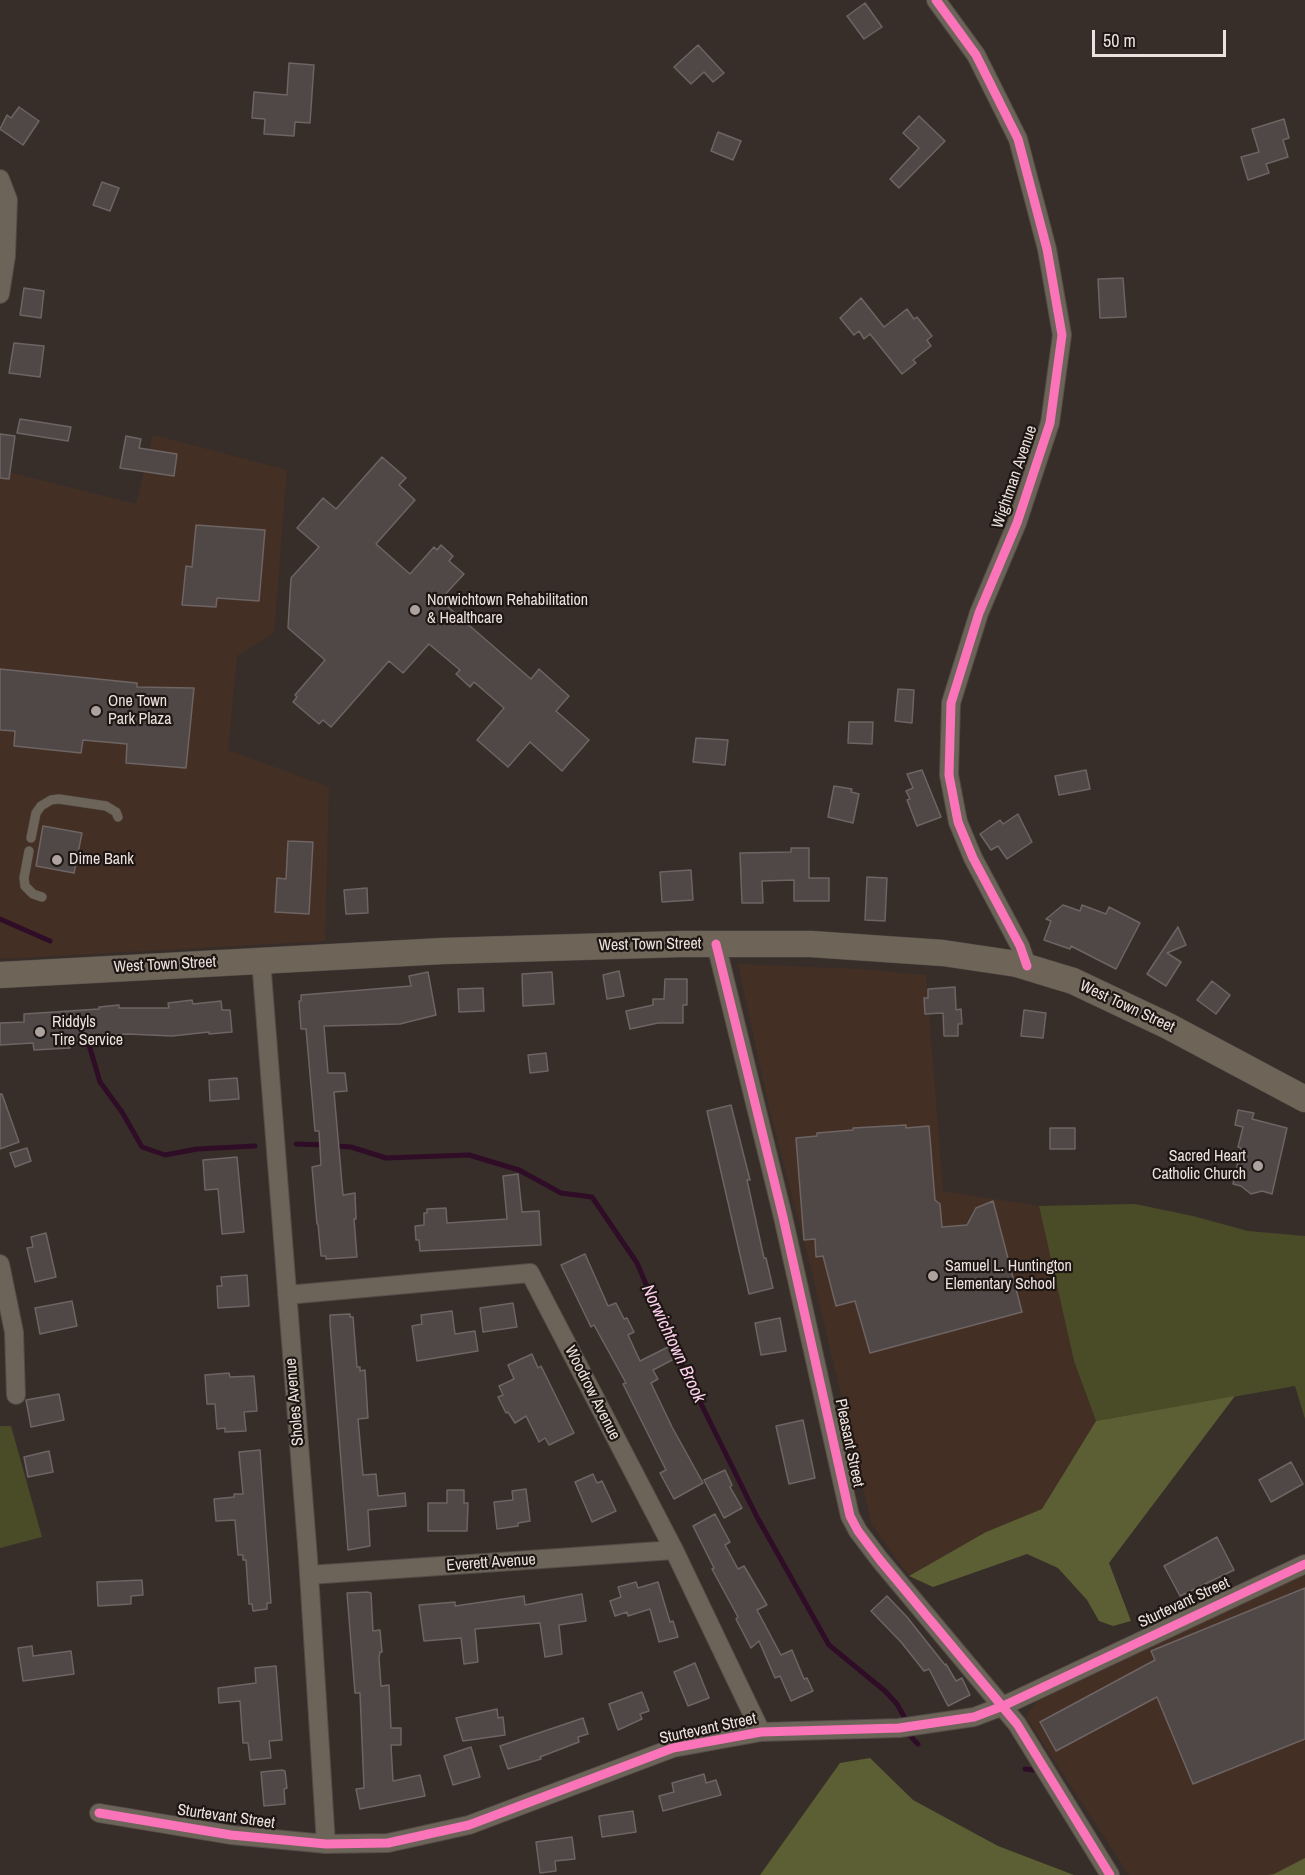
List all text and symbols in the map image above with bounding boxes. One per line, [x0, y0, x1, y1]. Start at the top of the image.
scale bar [1095, 18, 1228, 56]
text: 50 m [1103, 28, 1136, 53]
street label: Wightman Avenue [988, 423, 1042, 531]
place label: Norwichtown Rehabilitation & Healthcare [427, 591, 588, 629]
marker: Norwichtown Rehabilitation & Healthcare [408, 603, 422, 617]
place label: One Town Park Plaza [108, 692, 171, 730]
marker: One Town Park Plaza [89, 704, 103, 718]
place label: Dime Bank [69, 850, 134, 870]
marker: Dime Bank [50, 853, 64, 867]
street label: West Town Street [599, 935, 701, 955]
street label: West Town Street [113, 953, 217, 977]
street label: West Town Street [1076, 977, 1178, 1037]
place label: Riddyls Tire Service [52, 1013, 123, 1051]
marker: Riddyls Tire Service [33, 1025, 47, 1039]
place label: Sacred Heart Catholic Church [1152, 1147, 1246, 1185]
marker: Sacred Heart Catholic Church [1251, 1159, 1265, 1173]
place label: Samuel L. Huntington Elementary School [945, 1257, 1072, 1295]
marker: Samuel L. Huntington Elementary School [926, 1269, 940, 1283]
water label: Norwichtown Brook [636, 1281, 710, 1407]
street label: Woodrow Avenue [560, 1343, 624, 1443]
street label: Sholes Avenue [282, 1357, 308, 1447]
street label: Pleasant Street [830, 1397, 868, 1489]
street label: Everett Avenue [446, 1550, 536, 1576]
street label: Sturtevant Street [1135, 1573, 1233, 1633]
street label: Sturtevant Street [658, 1709, 758, 1749]
street label: Sturtevant Street [176, 1801, 276, 1833]

